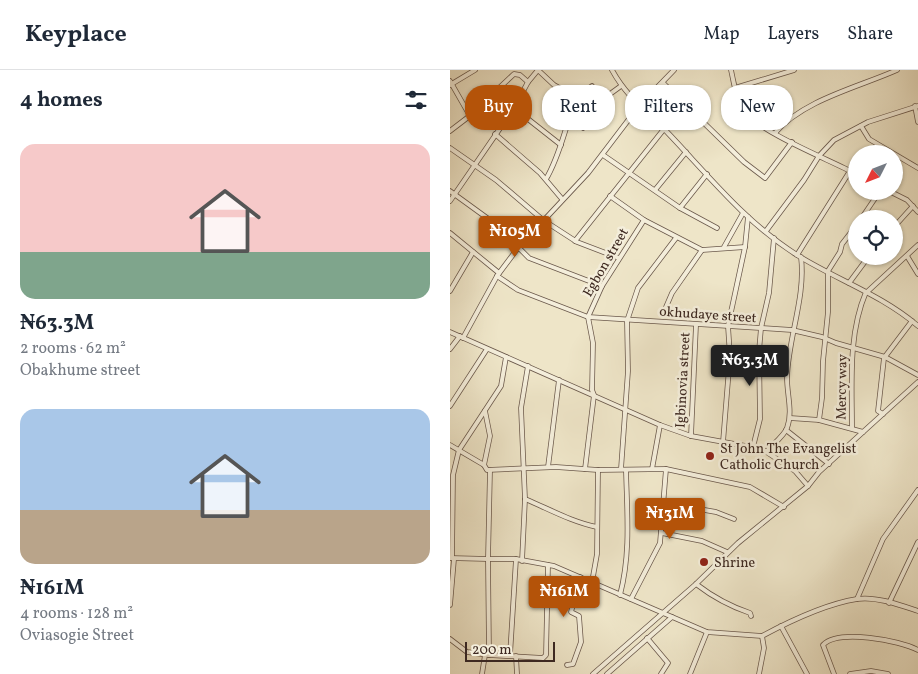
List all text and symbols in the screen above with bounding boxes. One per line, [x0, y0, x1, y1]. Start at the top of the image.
text: Keyplace [25, 18, 127, 52]
text: Map [703, 22, 739, 47]
text: Layers [767, 22, 819, 47]
text: Share [847, 22, 893, 47]
chip: Buy [465, 85, 532, 130]
chip: Rent [542, 85, 615, 130]
chip: Filters [625, 85, 711, 130]
chip: New [721, 85, 793, 130]
text: 4 homes [20, 86, 103, 115]
icon: filters [402, 86, 430, 114]
north arrow [848, 145, 902, 200]
map controls [848, 145, 903, 265]
icon: home [180, 176, 270, 266]
button: locate [848, 210, 903, 265]
pin: ₦105M [480, 216, 550, 258]
text: ₦105M [490, 221, 540, 243]
street label: Egbon street [579, 225, 634, 301]
street label: okhudaye street [659, 303, 757, 328]
text: ₦63.3M [20, 309, 94, 338]
street label: Igbinovia street [671, 332, 696, 429]
text: 2 rooms · 62 m² [20, 338, 126, 360]
pin: ₦63.3M [709, 344, 791, 387]
text: ₦63.3M [722, 350, 778, 372]
street label: Mercy way [832, 353, 853, 420]
text: Obakhume street [20, 360, 141, 382]
place label: St John The Evangelist Catholic Church [720, 440, 856, 475]
icon: home [180, 441, 270, 531]
marker: St John The Evangelist Catholic Church [704, 450, 716, 462]
pin: ₦131M [635, 498, 705, 540]
text: ₦131M [646, 503, 694, 525]
place label: Shrine [714, 554, 756, 573]
marker: Shrine [698, 556, 710, 568]
text: ₦161M [20, 574, 84, 603]
pin: ₦161M [529, 576, 599, 618]
text: ₦161M [540, 581, 588, 603]
text: 4 rooms · 128 m² [20, 603, 133, 625]
text: Oviasogie Street [20, 625, 134, 647]
scale bar [465, 639, 555, 662]
text: 200 m [472, 641, 512, 660]

